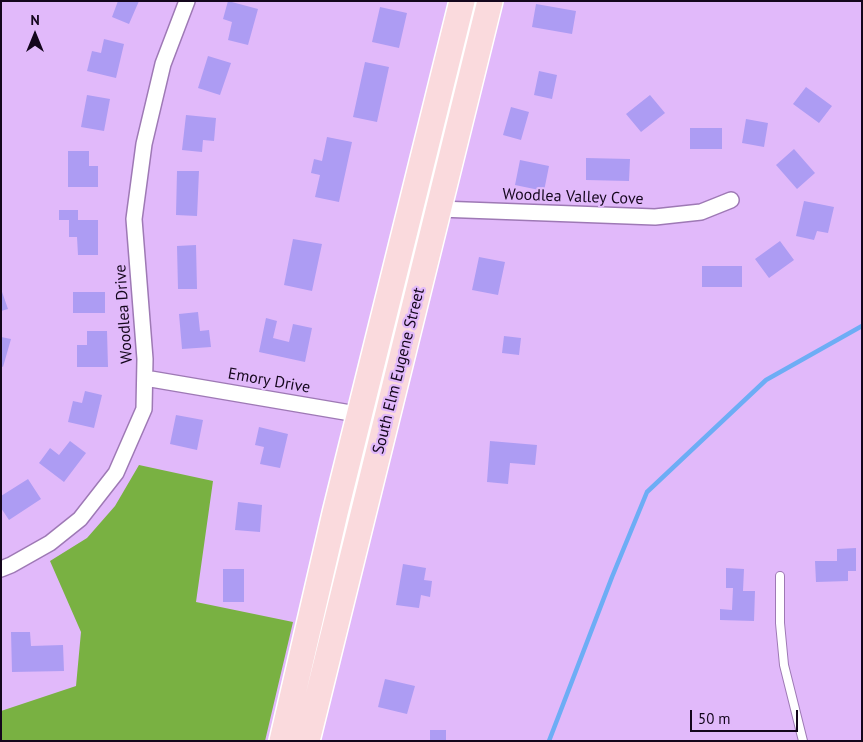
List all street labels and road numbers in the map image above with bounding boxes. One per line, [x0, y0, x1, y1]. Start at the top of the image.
street label: Woodlea Valley Cove [502, 185, 644, 209]
street label: Woodlea Drive [111, 264, 137, 364]
street label: South Elm Eugene Street [369, 286, 429, 456]
street label: Emory Drive [226, 364, 312, 398]

